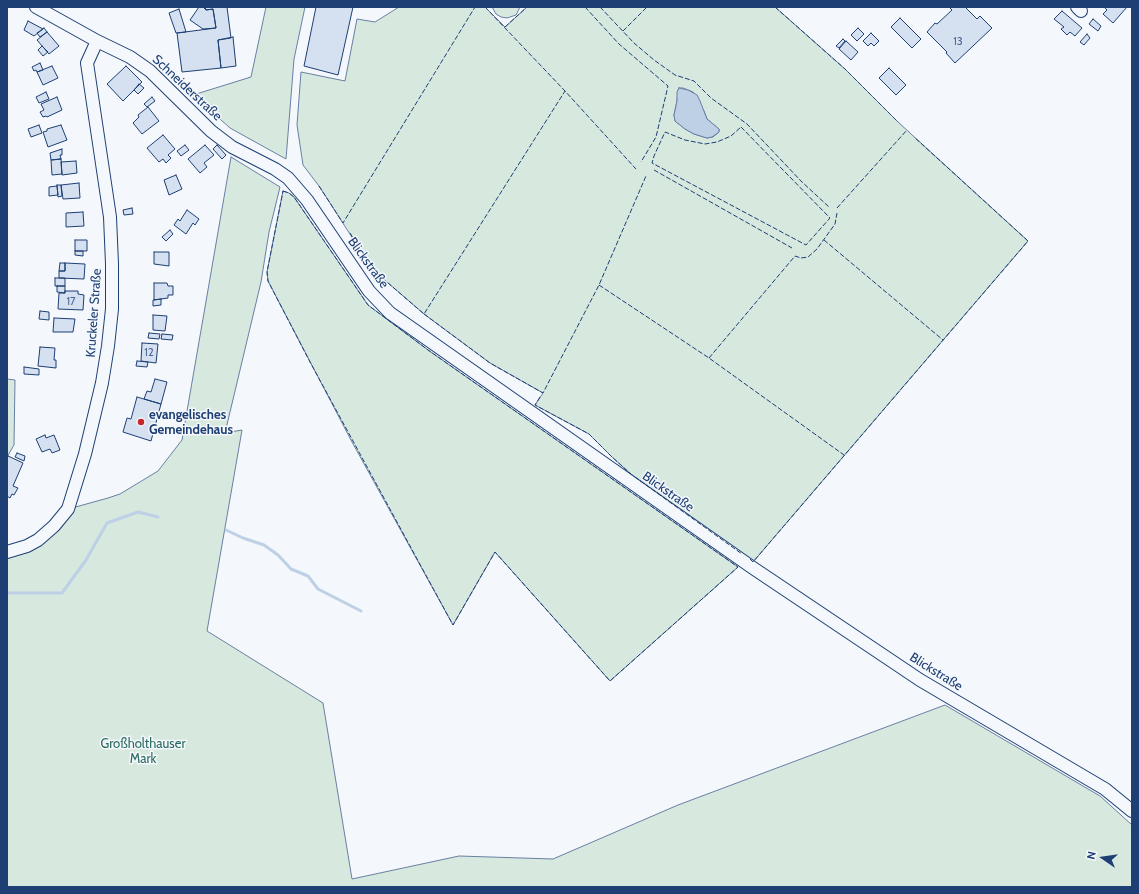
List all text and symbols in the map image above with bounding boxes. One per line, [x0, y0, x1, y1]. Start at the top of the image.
house number: 13 [953, 35, 963, 49]
street label: Schneiderstraße [149, 52, 225, 124]
street label: Blickstraße [344, 234, 392, 292]
street label: Kruckeler Straße [83, 268, 105, 358]
house number: 17 [66, 295, 76, 309]
house number: 12 [144, 346, 154, 360]
place label: evangelisches Gemeindehaus [149, 407, 233, 438]
marker: evangelisches Gemeindehaus [136, 417, 146, 427]
street label: Blickstraße [639, 469, 697, 515]
street label: Blickstraße [907, 650, 965, 694]
park label: Großholthauser Mark [101, 736, 185, 767]
north arrow [1083, 838, 1123, 878]
text: N [1084, 850, 1099, 861]

